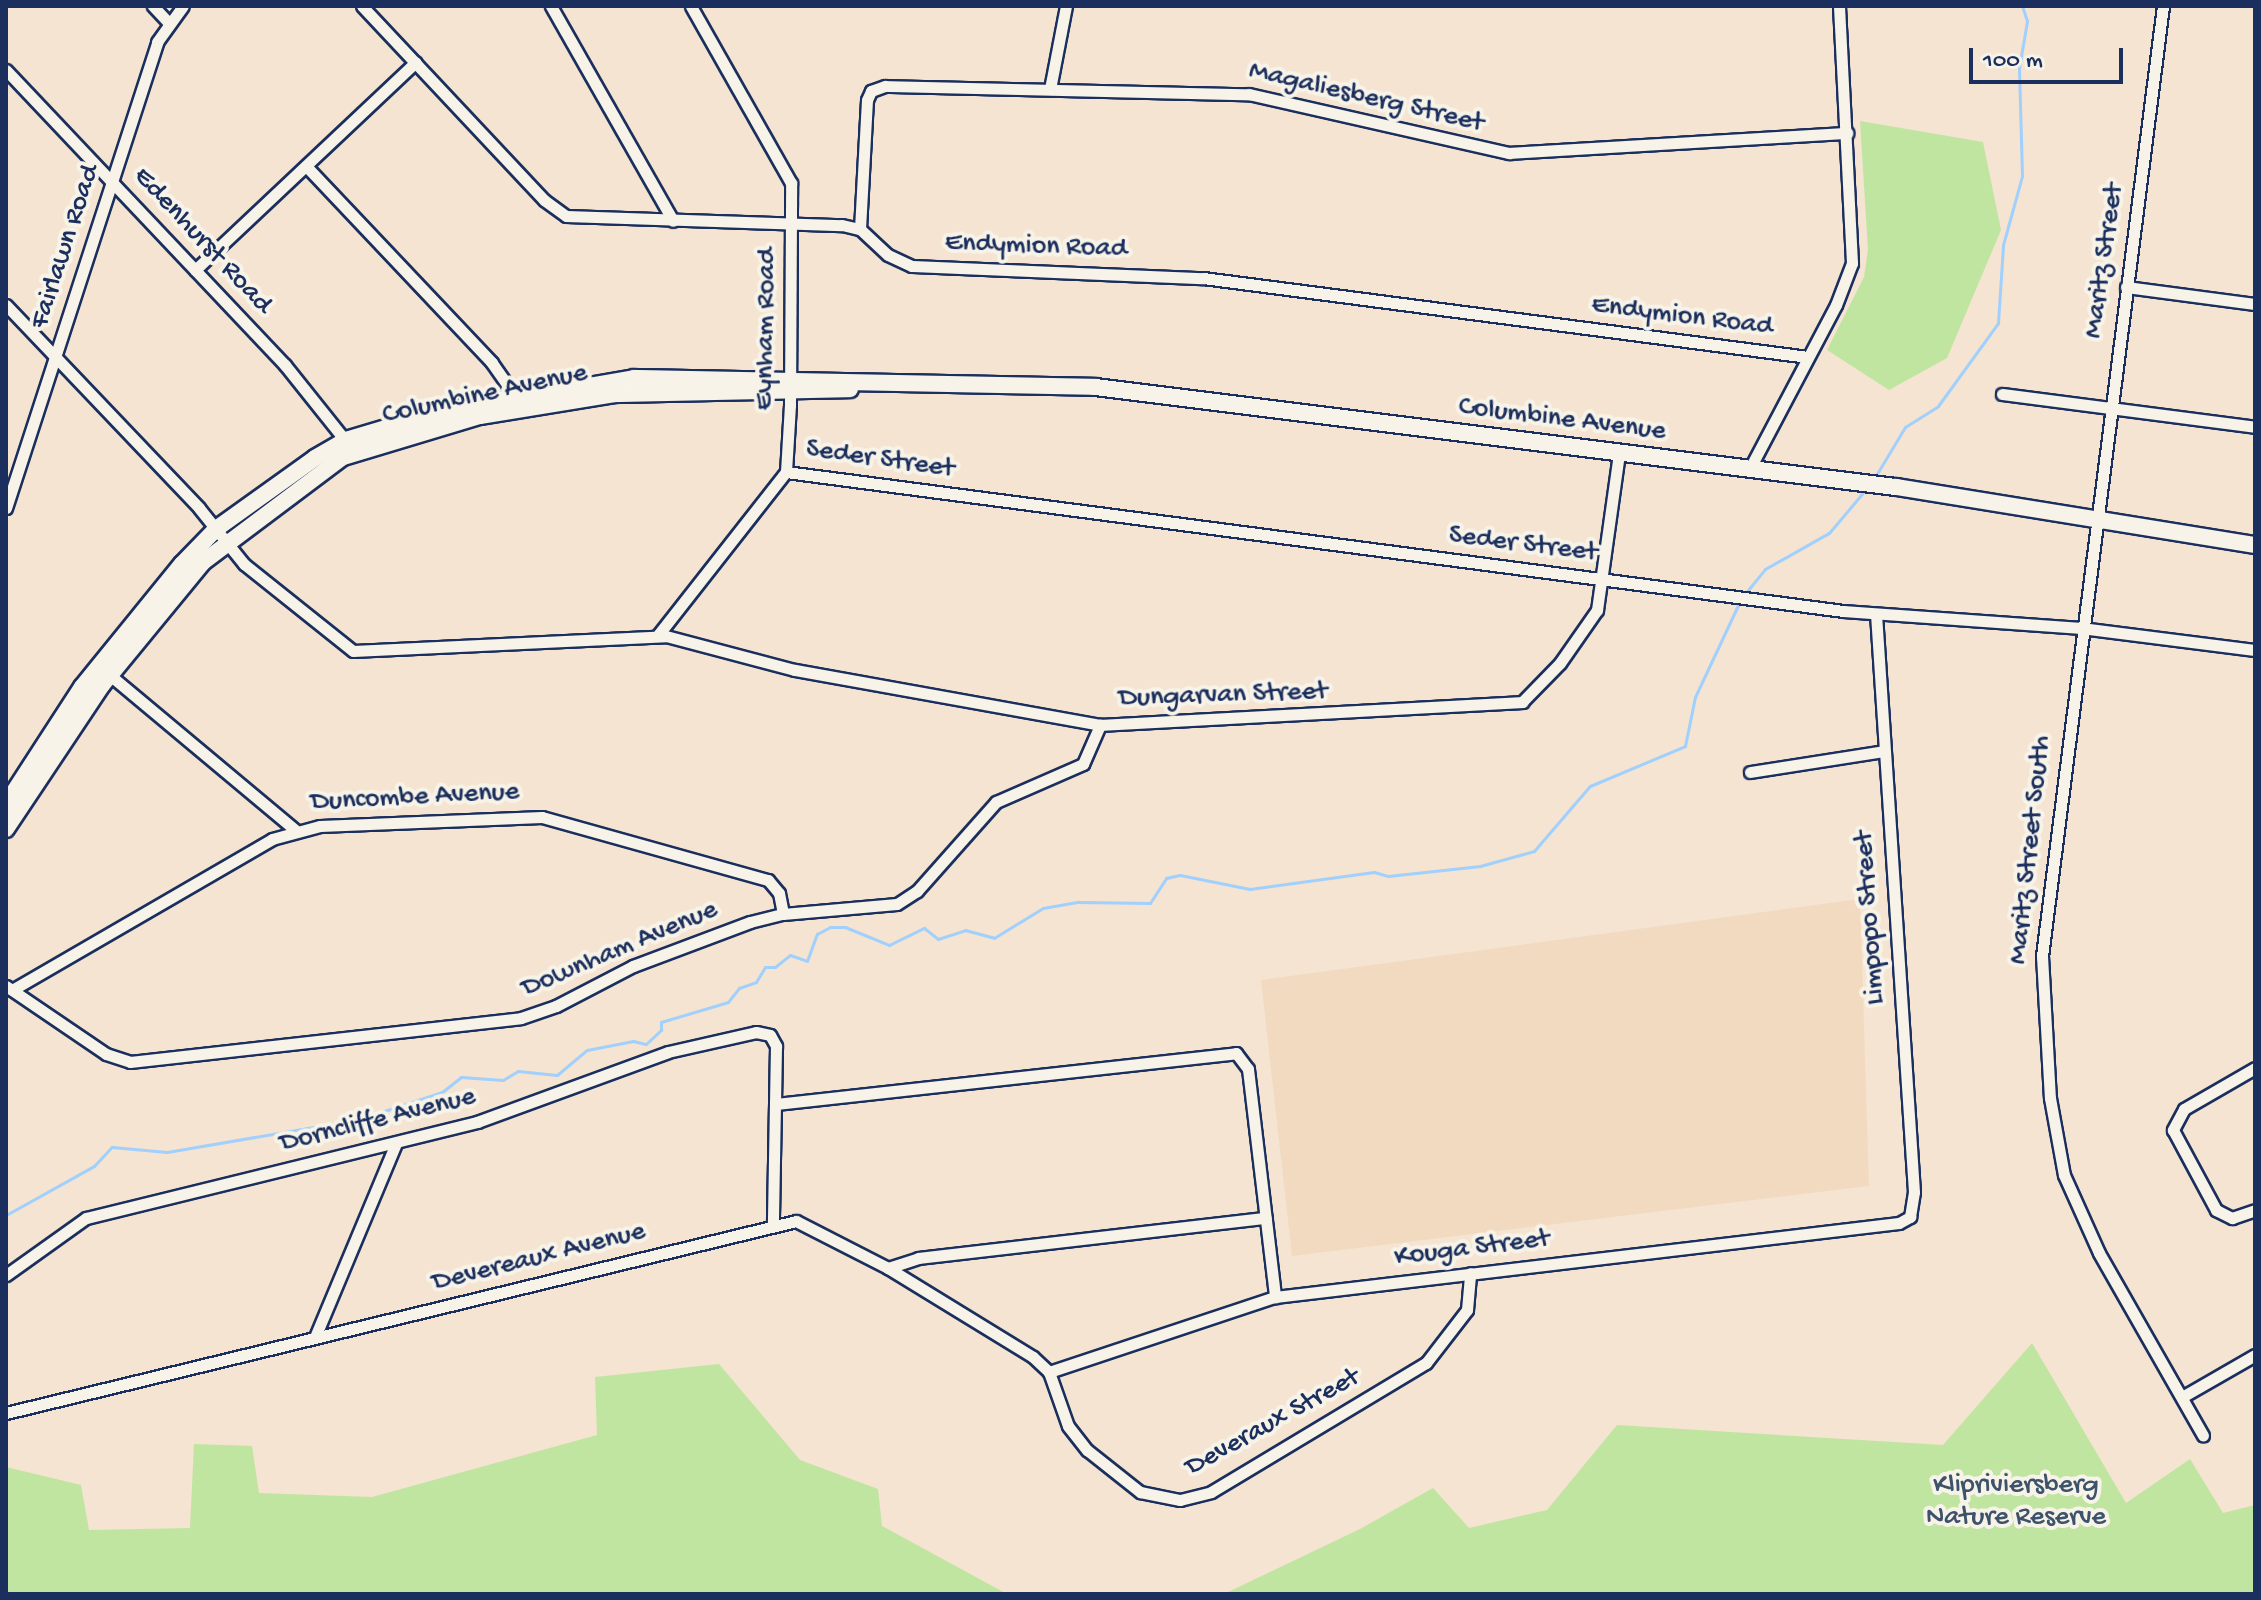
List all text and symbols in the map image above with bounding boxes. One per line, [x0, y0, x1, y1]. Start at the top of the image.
scale bar [1973, 32, 2127, 82]
text: 100 m [1983, 47, 2043, 76]
street label: Magaliesberg Street [1245, 55, 1487, 141]
street label: Edenhurst Road [125, 160, 279, 322]
street label: Fairlawn Road [24, 161, 108, 333]
street label: Maritz Street [2078, 181, 2132, 341]
street label: Endymion Road [944, 227, 1128, 267]
street label: Eynham Road [749, 247, 785, 411]
street label: Endymion Road [1589, 289, 1775, 345]
street label: Columbine Avenue [380, 357, 590, 433]
street label: Columbine Avenue [1457, 391, 1667, 449]
street label: Seder Street [804, 433, 956, 487]
street label: Seder Street [1447, 519, 1599, 571]
street label: Dungarvan Street [1118, 676, 1328, 716]
street label: Maritz Street South [2002, 734, 2060, 966]
street label: Duncombe Avenue [310, 776, 520, 820]
street label: Limpopo Street [1848, 830, 1894, 1006]
street label: Downham Avenue [517, 894, 723, 1006]
street label: Dorncliffe Avenue [277, 1080, 479, 1162]
street label: Devereaux Avenue [429, 1215, 649, 1301]
street label: Kouga Street [1393, 1223, 1551, 1275]
street label: Deveraux Street [1180, 1361, 1366, 1485]
park label: Klipriviersberg Nature Reserve [1926, 1469, 2106, 1535]

